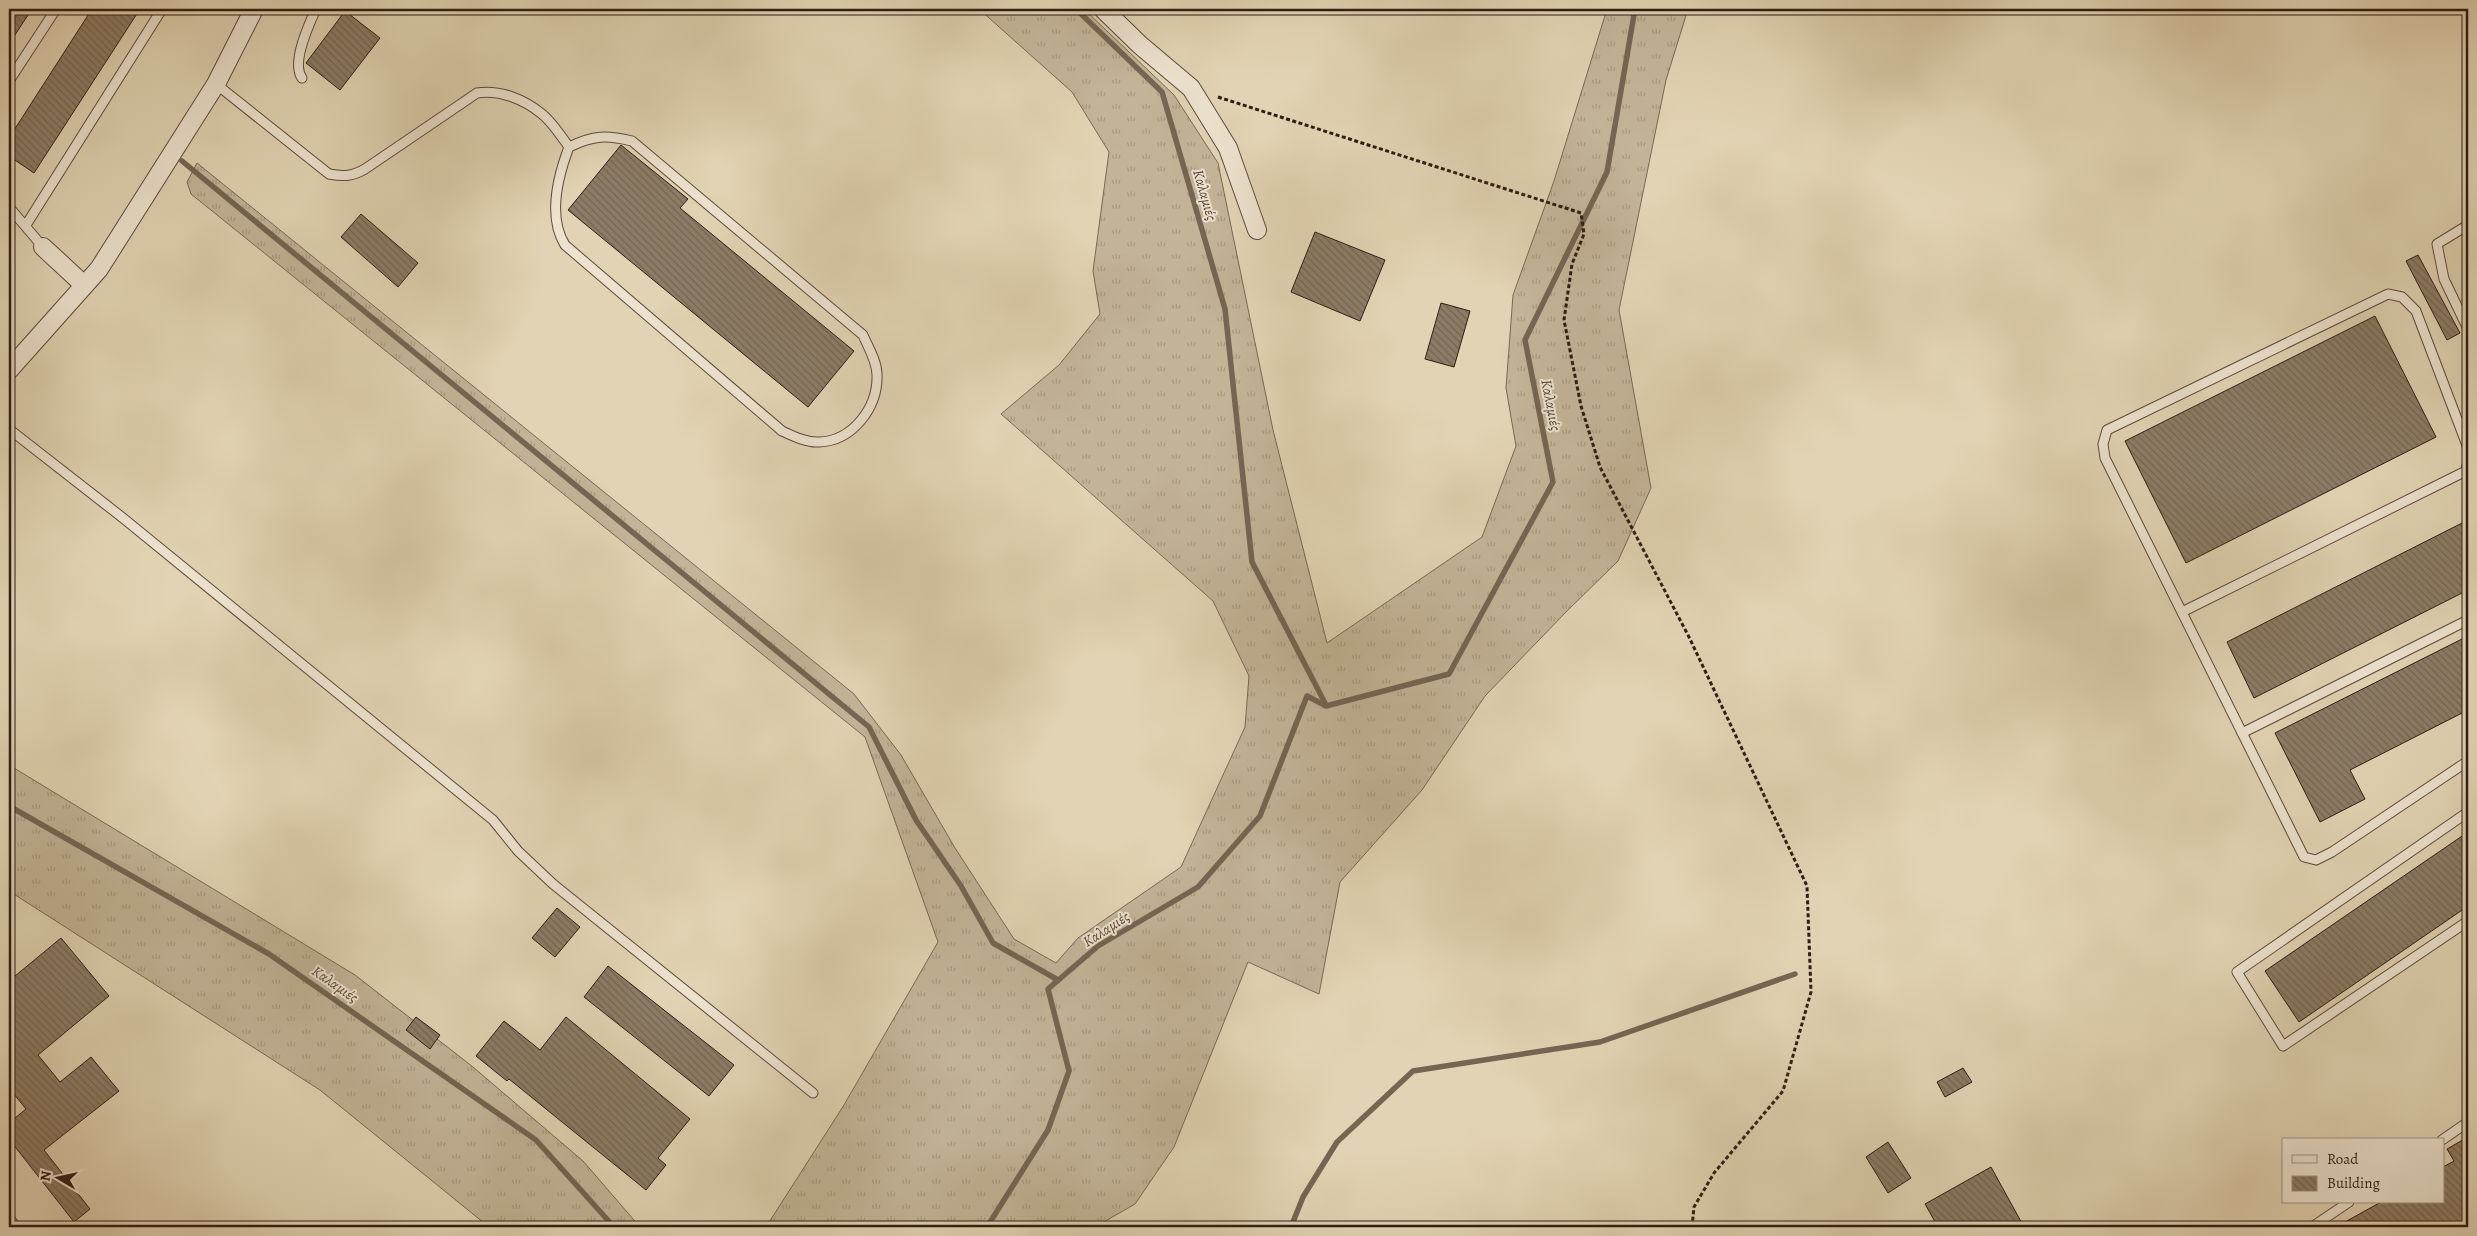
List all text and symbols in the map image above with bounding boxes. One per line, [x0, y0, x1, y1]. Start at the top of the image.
water label: Καλαμιές [1188, 167, 1222, 223]
water label: Καλαμιές [1536, 378, 1566, 433]
water label: Καλαμιές [1079, 906, 1133, 952]
water label: Καλαμιές [308, 961, 362, 1007]
legend [2282, 1138, 2444, 1204]
text: Road [2327, 1149, 2359, 1169]
north arrow [32, 1154, 82, 1204]
text: N [35, 1170, 56, 1183]
text: Building [2327, 1173, 2380, 1193]

